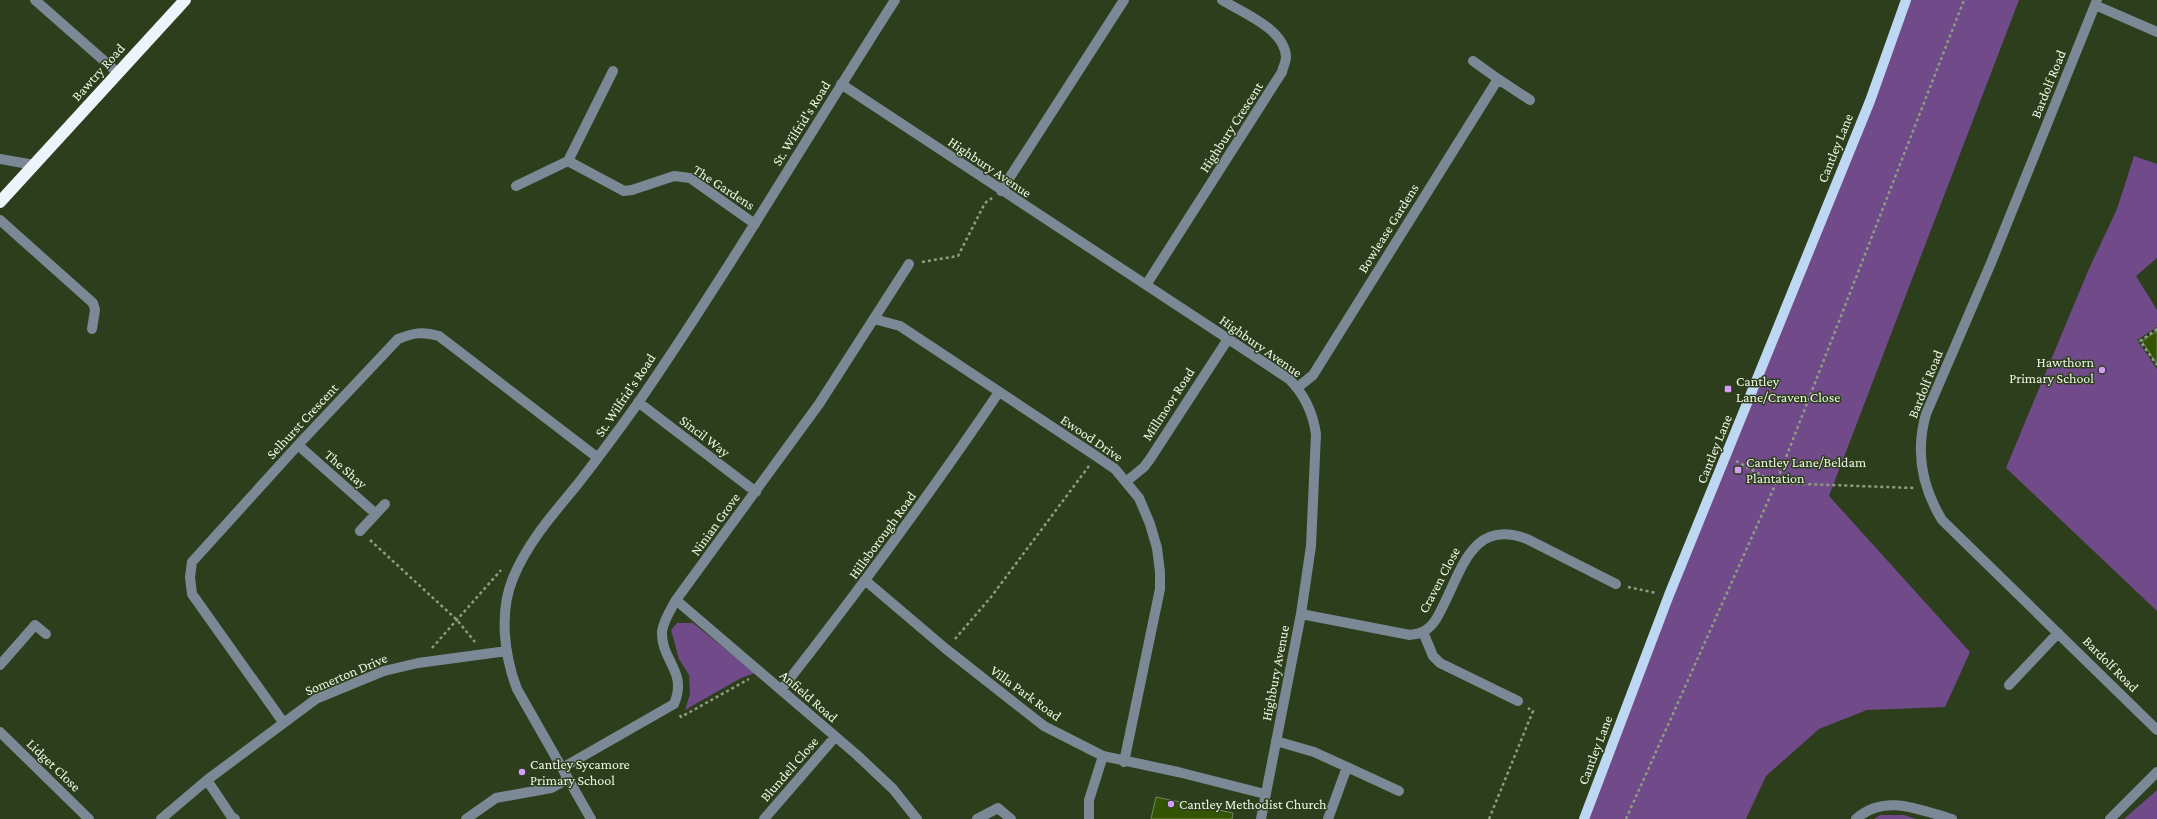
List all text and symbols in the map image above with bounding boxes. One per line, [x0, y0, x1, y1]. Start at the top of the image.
street label: Bawtry Road [68, 40, 128, 104]
street label: Bardolf Road [2027, 47, 2069, 120]
street label: St. Wilfrid's Road [769, 77, 834, 168]
street label: Highbury Crescent [1196, 79, 1266, 175]
street label: Cantley Lane [1814, 111, 1856, 185]
street label: Highbury Avenue [945, 133, 1035, 201]
street label: The Gardens [690, 161, 758, 213]
street label: Bowlease Gardens [1354, 181, 1422, 275]
street label: Highbury Avenue [1217, 312, 1305, 380]
street label: Bardolf Road [1904, 347, 1946, 420]
street label: St. Wilfrid's Road [591, 350, 659, 440]
place label: Hawthorn Primary School [2009, 354, 2094, 386]
street label: Millmoor Road [1138, 364, 1198, 443]
marker: Hawthorn Primary School [2097, 365, 2107, 375]
place label: Cantley Lane/Craven Close [1736, 373, 1840, 405]
street label: Selhurst Crescent [263, 380, 341, 462]
marker: Cantley Lane/Craven Close [1723, 384, 1733, 394]
street label: Ewood Drive [1058, 411, 1126, 465]
street label: Sincil Way [677, 412, 734, 460]
street label: Cantley Lane [1693, 412, 1735, 486]
street label: The Shay [322, 446, 371, 492]
place label: Cantley Lane/Beldam Plantation [1746, 454, 1866, 486]
marker: Cantley Lane/Beldam Plantation [1733, 465, 1743, 475]
street label: Hillsborough Road [845, 488, 919, 582]
street label: Ninian Grove [687, 490, 743, 558]
street label: Craven Close [1415, 544, 1463, 616]
street label: Highbury Avenue [1258, 624, 1292, 722]
street label: Bardolf Road [2080, 633, 2143, 696]
street label: Somerton Drive [302, 649, 390, 699]
street label: Villa Park Road [987, 662, 1065, 724]
street label: Anfield Road [777, 667, 842, 726]
street label: Cantley Lane [1574, 713, 1616, 787]
street label: Blundell Close [757, 733, 821, 805]
street label: Lidget Close [24, 735, 84, 795]
place label: Cantley Sycamore Primary School [530, 756, 630, 788]
marker: Cantley Sycamore Primary School [517, 767, 527, 777]
place label: Cantley Methodist Church [1179, 796, 1327, 812]
marker: Cantley Methodist Church [1166, 799, 1176, 809]

